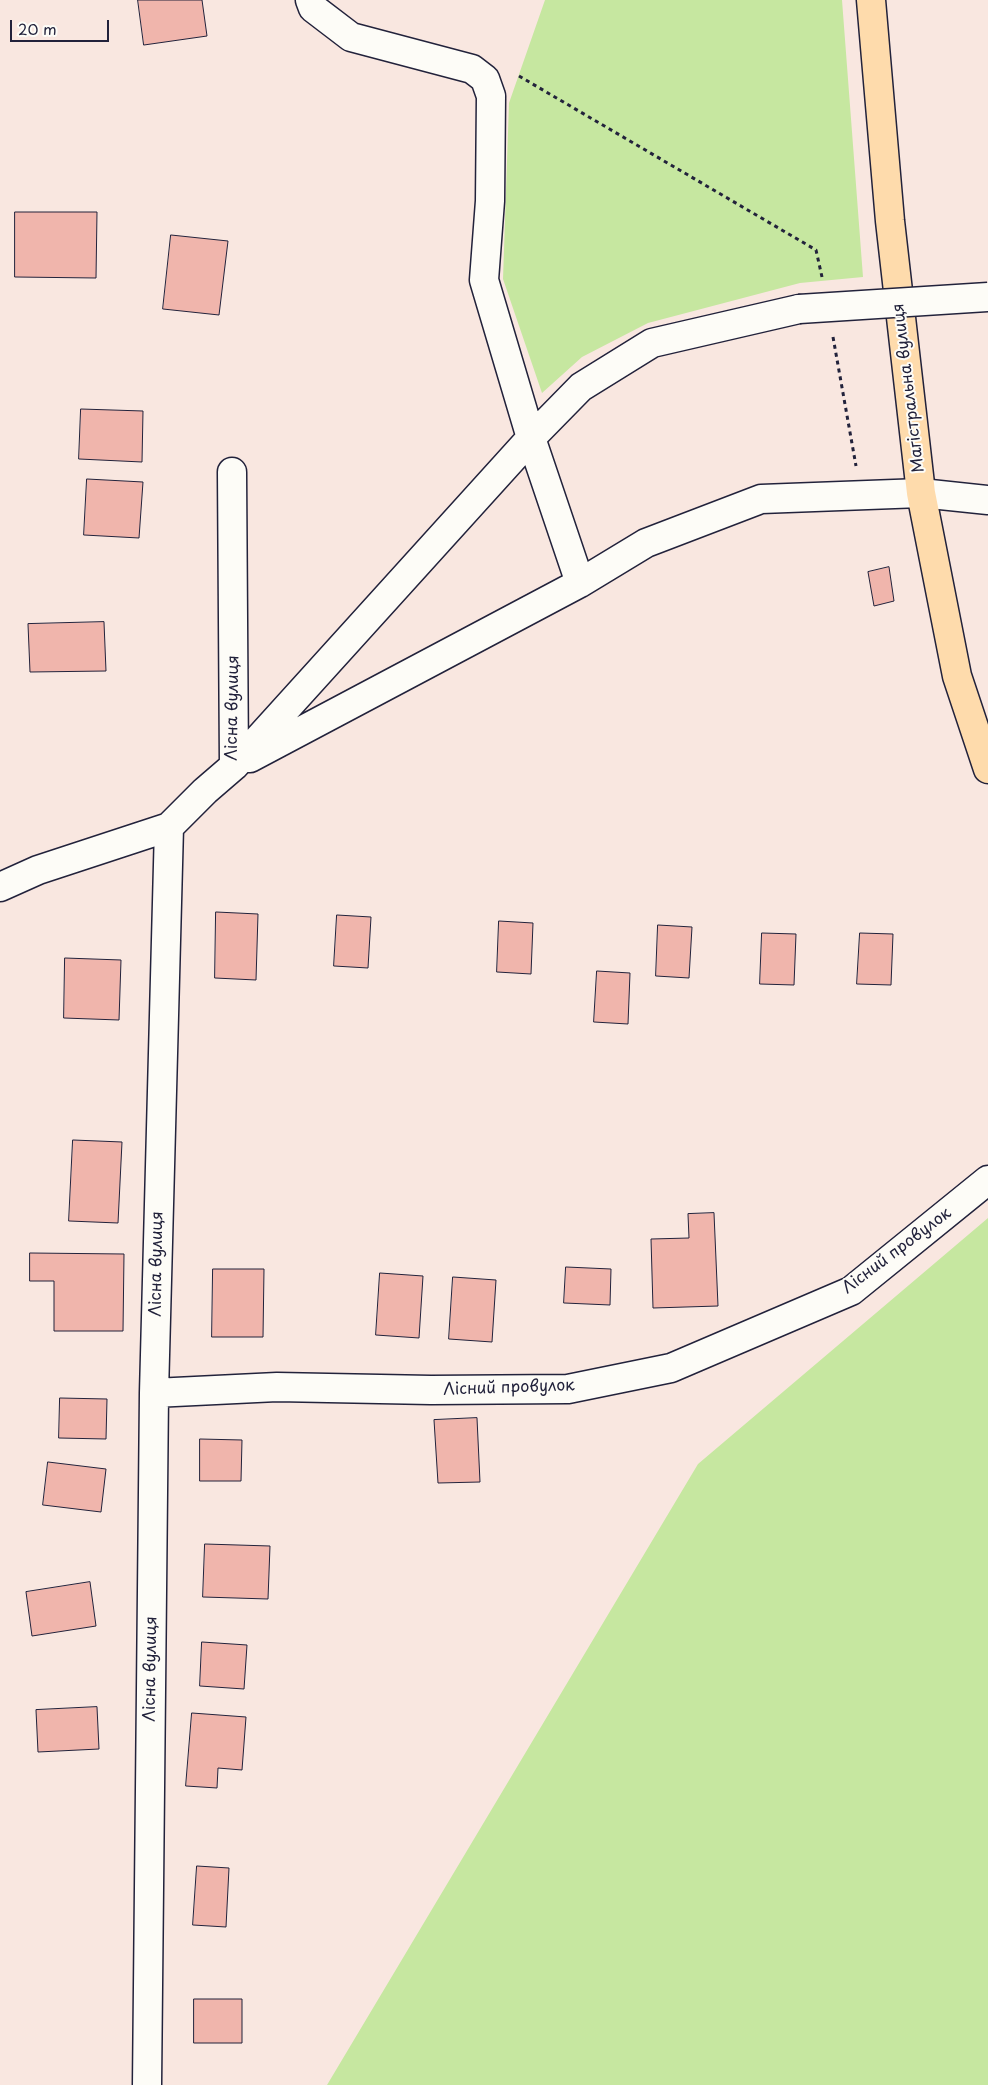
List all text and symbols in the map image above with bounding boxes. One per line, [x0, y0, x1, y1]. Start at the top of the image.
scale bar [12, 10, 111, 42]
text: 20 m [18, 17, 57, 40]
street label: Магістральна вулиця [889, 302, 929, 474]
street label: Лісна вулиця [222, 655, 244, 761]
street label: Лісний провулок [839, 1204, 955, 1298]
street label: Лісна вулиця [146, 1211, 168, 1317]
street label: Лісний провулок [443, 1376, 575, 1400]
street label: Лісна вулиця [140, 1616, 162, 1722]

